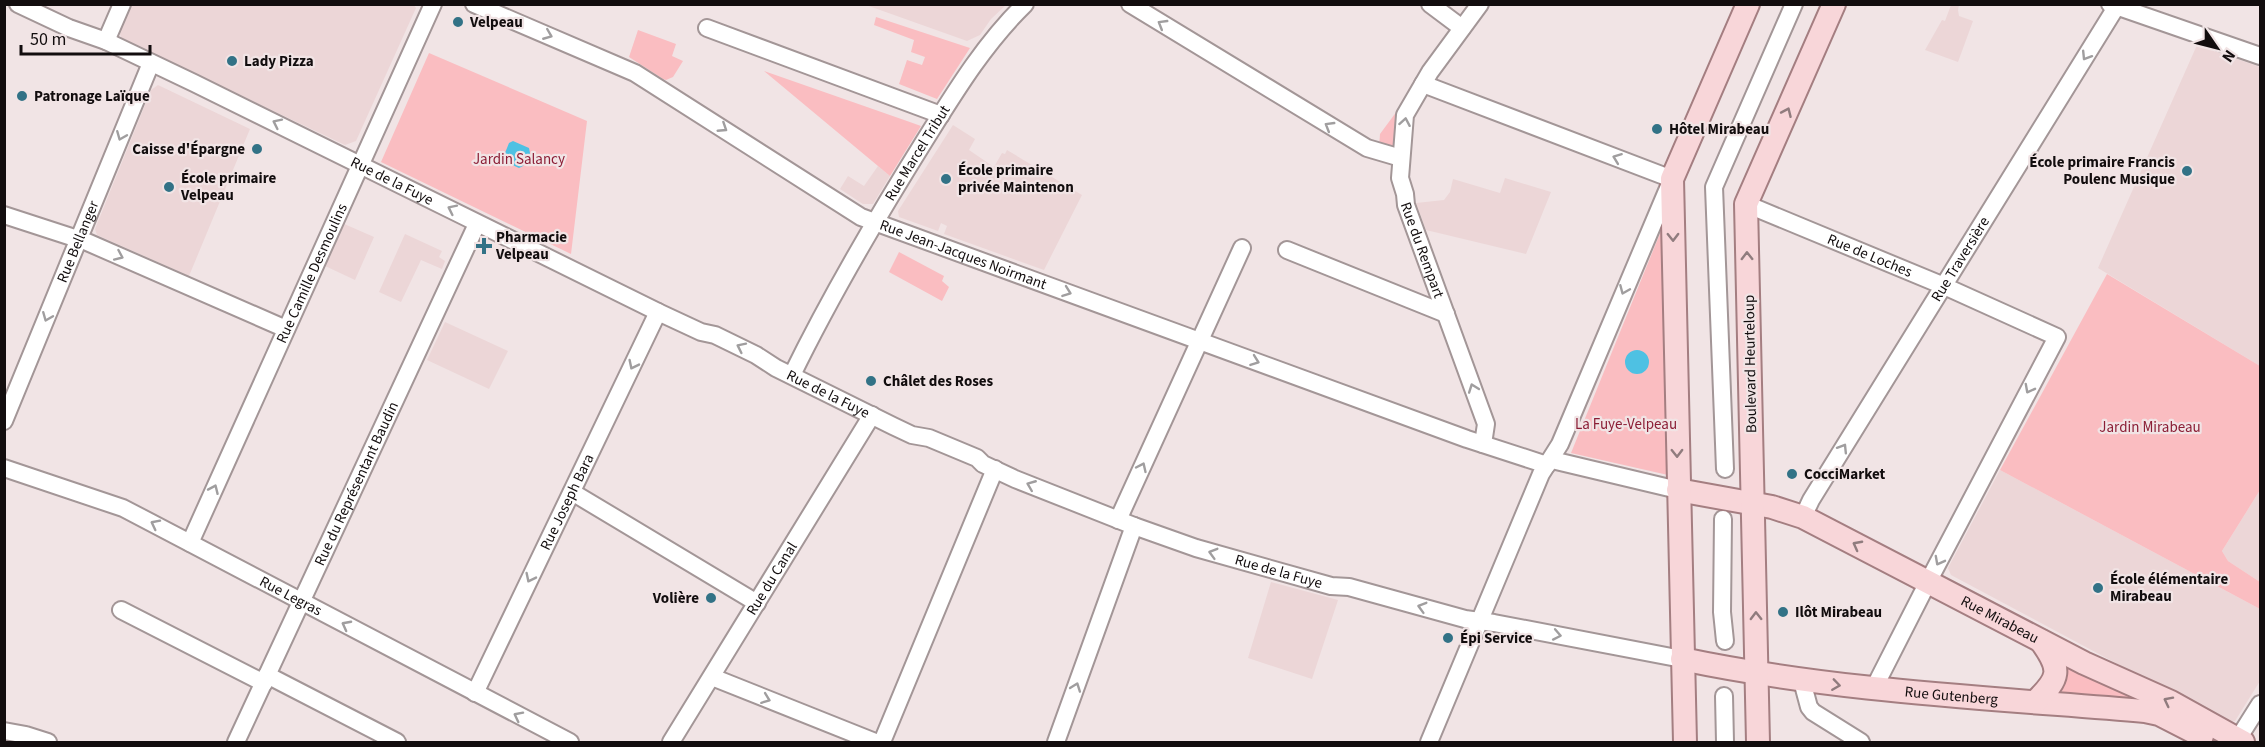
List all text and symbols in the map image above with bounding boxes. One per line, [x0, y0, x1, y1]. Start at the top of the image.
place label: Velpeau [469, 12, 523, 33]
marker: Velpeau [451, 15, 465, 29]
scale bar [21, 18, 150, 56]
north arrow [2187, 18, 2247, 78]
one-way arrow [1158, 21, 1169, 32]
text: 50 m [30, 27, 66, 52]
one-way arrow [541, 28, 552, 40]
text: N [2216, 45, 2241, 67]
one-way arrow [2081, 50, 2093, 60]
place label: Lady Pizza [244, 51, 314, 72]
marker: Lady Pizza [225, 54, 239, 68]
place label: Patronage Laïque [34, 86, 150, 107]
marker: Patronage Laïque [15, 89, 29, 103]
street label: Rue Marcel Tribut [880, 101, 955, 205]
one-way arrow [1779, 107, 1791, 118]
one-way arrow [1398, 118, 1411, 128]
one-way arrow [272, 119, 283, 131]
place label: Hôtel Mirabeau [1669, 119, 1769, 140]
one-way arrow [716, 121, 727, 132]
one-way arrow [1325, 121, 1335, 133]
marker: Hôtel Mirabeau [1650, 122, 1664, 136]
one-way arrow [116, 130, 128, 141]
place label: Caisse d'Épargne [132, 139, 245, 160]
marker: Caisse d'Épargne [250, 142, 264, 156]
park label: Jardin Salancy [473, 149, 565, 170]
street label: Rue de la Fuye [347, 152, 437, 211]
place label: École primaire Francis Poulenc Musique [2029, 152, 2175, 190]
one-way arrow [1612, 153, 1623, 165]
place label: École primaire privée Maintenon [958, 160, 1074, 198]
marker: École primaire Francis Poulenc Musique [2180, 164, 2194, 178]
place label: École primaire Velpeau [180, 168, 276, 206]
marker: École primaire privée Maintenon [939, 172, 953, 186]
marker: École primaire Velpeau [162, 180, 176, 194]
street label: Rue Bellanger [52, 197, 105, 286]
street label: Rue du Rempart [1395, 199, 1449, 301]
street label: Rue Camille Desmoulins [271, 200, 353, 347]
one-way arrow [447, 205, 458, 216]
street label: Rue Traversière [1926, 213, 1995, 306]
street label: Rue Jean-Jacques Noirmant [877, 215, 1049, 295]
place label: Pharmacie Velpeau [495, 227, 567, 265]
street label: Rue de Loches [1824, 229, 1915, 283]
one-way arrow [1667, 233, 1679, 242]
marker: Pharmacie Velpeau [477, 239, 491, 253]
one-way arrow [112, 249, 123, 261]
one-way arrow [1741, 252, 1753, 261]
one-way arrow [1619, 284, 1631, 295]
one-way arrow [1061, 285, 1072, 297]
street label: Boulevard Heurteloup [1739, 295, 1762, 433]
one-way arrow [42, 310, 54, 321]
one-way arrow [736, 343, 747, 354]
one-way arrow [1249, 354, 1260, 366]
one-way arrow [628, 358, 640, 369]
street label: Rue de la Fuye [783, 365, 873, 424]
place label: Châlet des Roses [883, 371, 994, 392]
marker: Châlet des Roses [864, 374, 878, 388]
one-way arrow [2025, 382, 2037, 393]
one-way arrow [1467, 383, 1480, 394]
street label: Rue du Représentant Baudin [309, 398, 404, 569]
park label: La Fuye-Velpeau [1575, 414, 1677, 435]
park label: Jardin Mirabeau [2099, 417, 2201, 438]
one-way arrow [1836, 444, 1848, 454]
one-way arrow [1671, 449, 1684, 458]
street label: Rue Joseph Bara [535, 450, 599, 554]
one-way arrow [1135, 462, 1147, 473]
place label: CocciMarket [1804, 464, 1886, 485]
marker: CocciMarket [1785, 467, 1799, 481]
one-way arrow [1026, 480, 1037, 492]
one-way arrow [207, 485, 219, 496]
one-way arrow [151, 520, 161, 531]
street label: Rue du Canal [741, 538, 803, 619]
one-way arrow [1853, 541, 1864, 552]
one-way arrow [1208, 548, 1219, 560]
street label: Rue de la Fuye [1232, 549, 1325, 594]
one-way arrow [1935, 555, 1946, 565]
place label: École élémentaire Mirabeau [2110, 569, 2228, 607]
street label: Rue Legras [256, 571, 326, 621]
one-way arrow [525, 572, 537, 583]
marker: École élémentaire Mirabeau [2091, 581, 2105, 595]
place label: Volière [652, 588, 699, 609]
marker: Volière [704, 591, 718, 605]
street label: Rue Mirabeau [1957, 591, 2042, 649]
one-way arrow [1417, 602, 1428, 614]
place label: Ilôt Mirabeau [1795, 602, 1882, 623]
marker: Ilôt Mirabeau [1776, 605, 1790, 619]
one-way arrow [1749, 612, 1762, 621]
one-way arrow [341, 621, 352, 632]
place label: Épi Service [1460, 628, 1533, 649]
one-way arrow [1552, 628, 1562, 641]
marker: Épi Service [1441, 631, 1455, 645]
one-way arrow [1831, 679, 1840, 691]
street label: Rue Gutenberg [1904, 681, 1999, 710]
one-way arrow [1068, 683, 1081, 693]
one-way arrow [760, 692, 770, 705]
one-way arrow [2164, 697, 2175, 708]
one-way arrow [514, 711, 525, 723]

